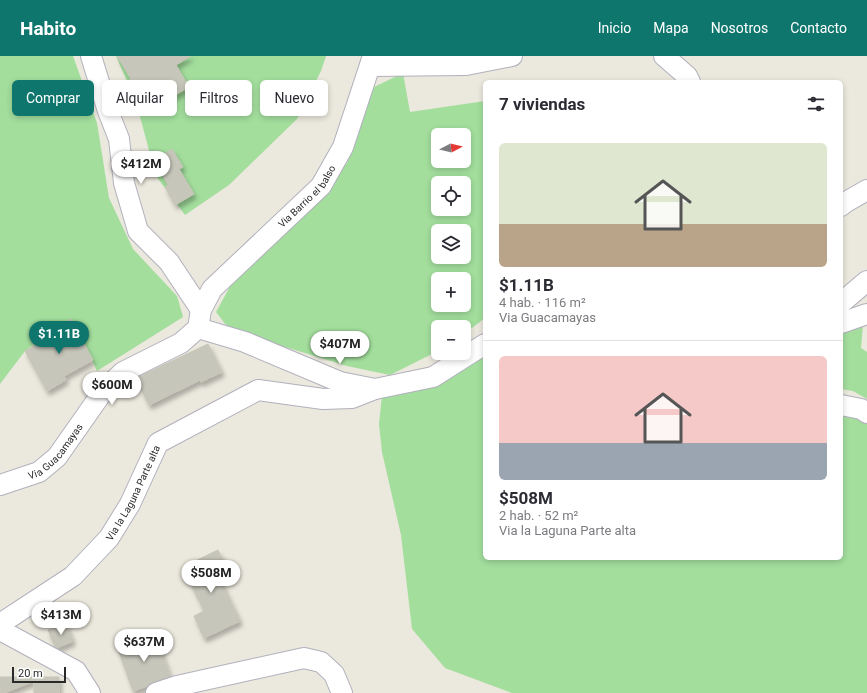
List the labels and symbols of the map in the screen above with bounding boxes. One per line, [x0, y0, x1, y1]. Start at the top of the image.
north arrow [431, 128, 471, 168]
pin: $412M [113, 151, 169, 185]
street label: Via Barrio el balso [276, 163, 338, 230]
pin: $1.11B [26, 321, 92, 355]
pin: $407M [312, 331, 368, 365]
pin: $600M [84, 372, 140, 406]
street label: Via Guacamayas [27, 422, 85, 481]
street label: Via la Laguna Parte alta [104, 444, 162, 542]
pin: $508M [183, 560, 239, 594]
pin: $413M [33, 602, 89, 636]
pin: $637M [116, 629, 172, 663]
scale bar [12, 665, 66, 684]

